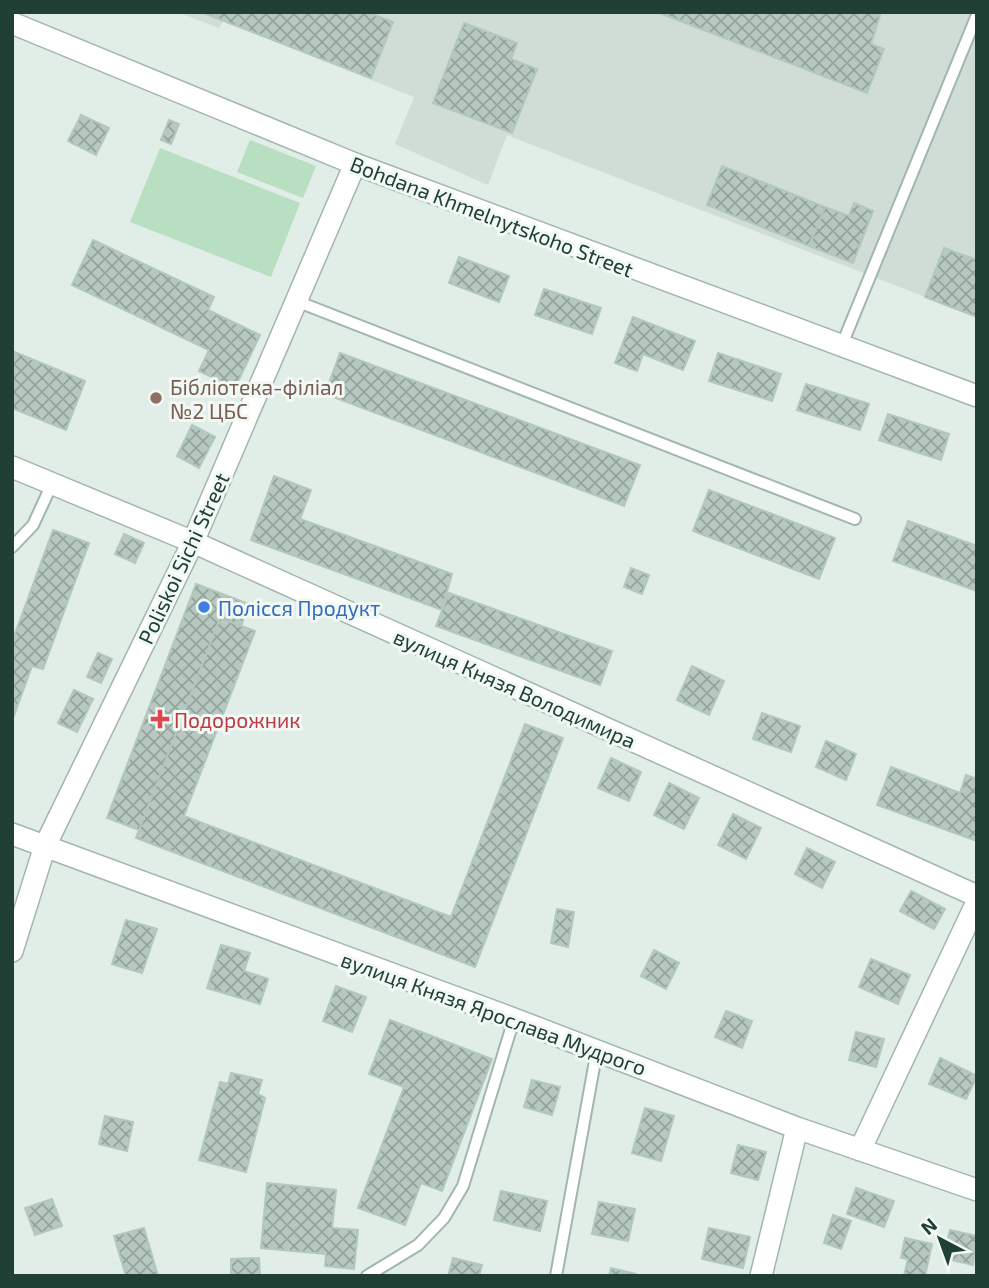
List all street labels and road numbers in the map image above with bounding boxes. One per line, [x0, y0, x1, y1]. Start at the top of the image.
street label: Bohdana Khmelnytskoho Street [347, 150, 637, 282]
street label: Poliskoi Sichi Street [132, 468, 234, 648]
street label: вулиця Князя Володимира [390, 623, 640, 754]
street label: вулиця Князя Ярослава Мудрого [338, 946, 650, 1081]

